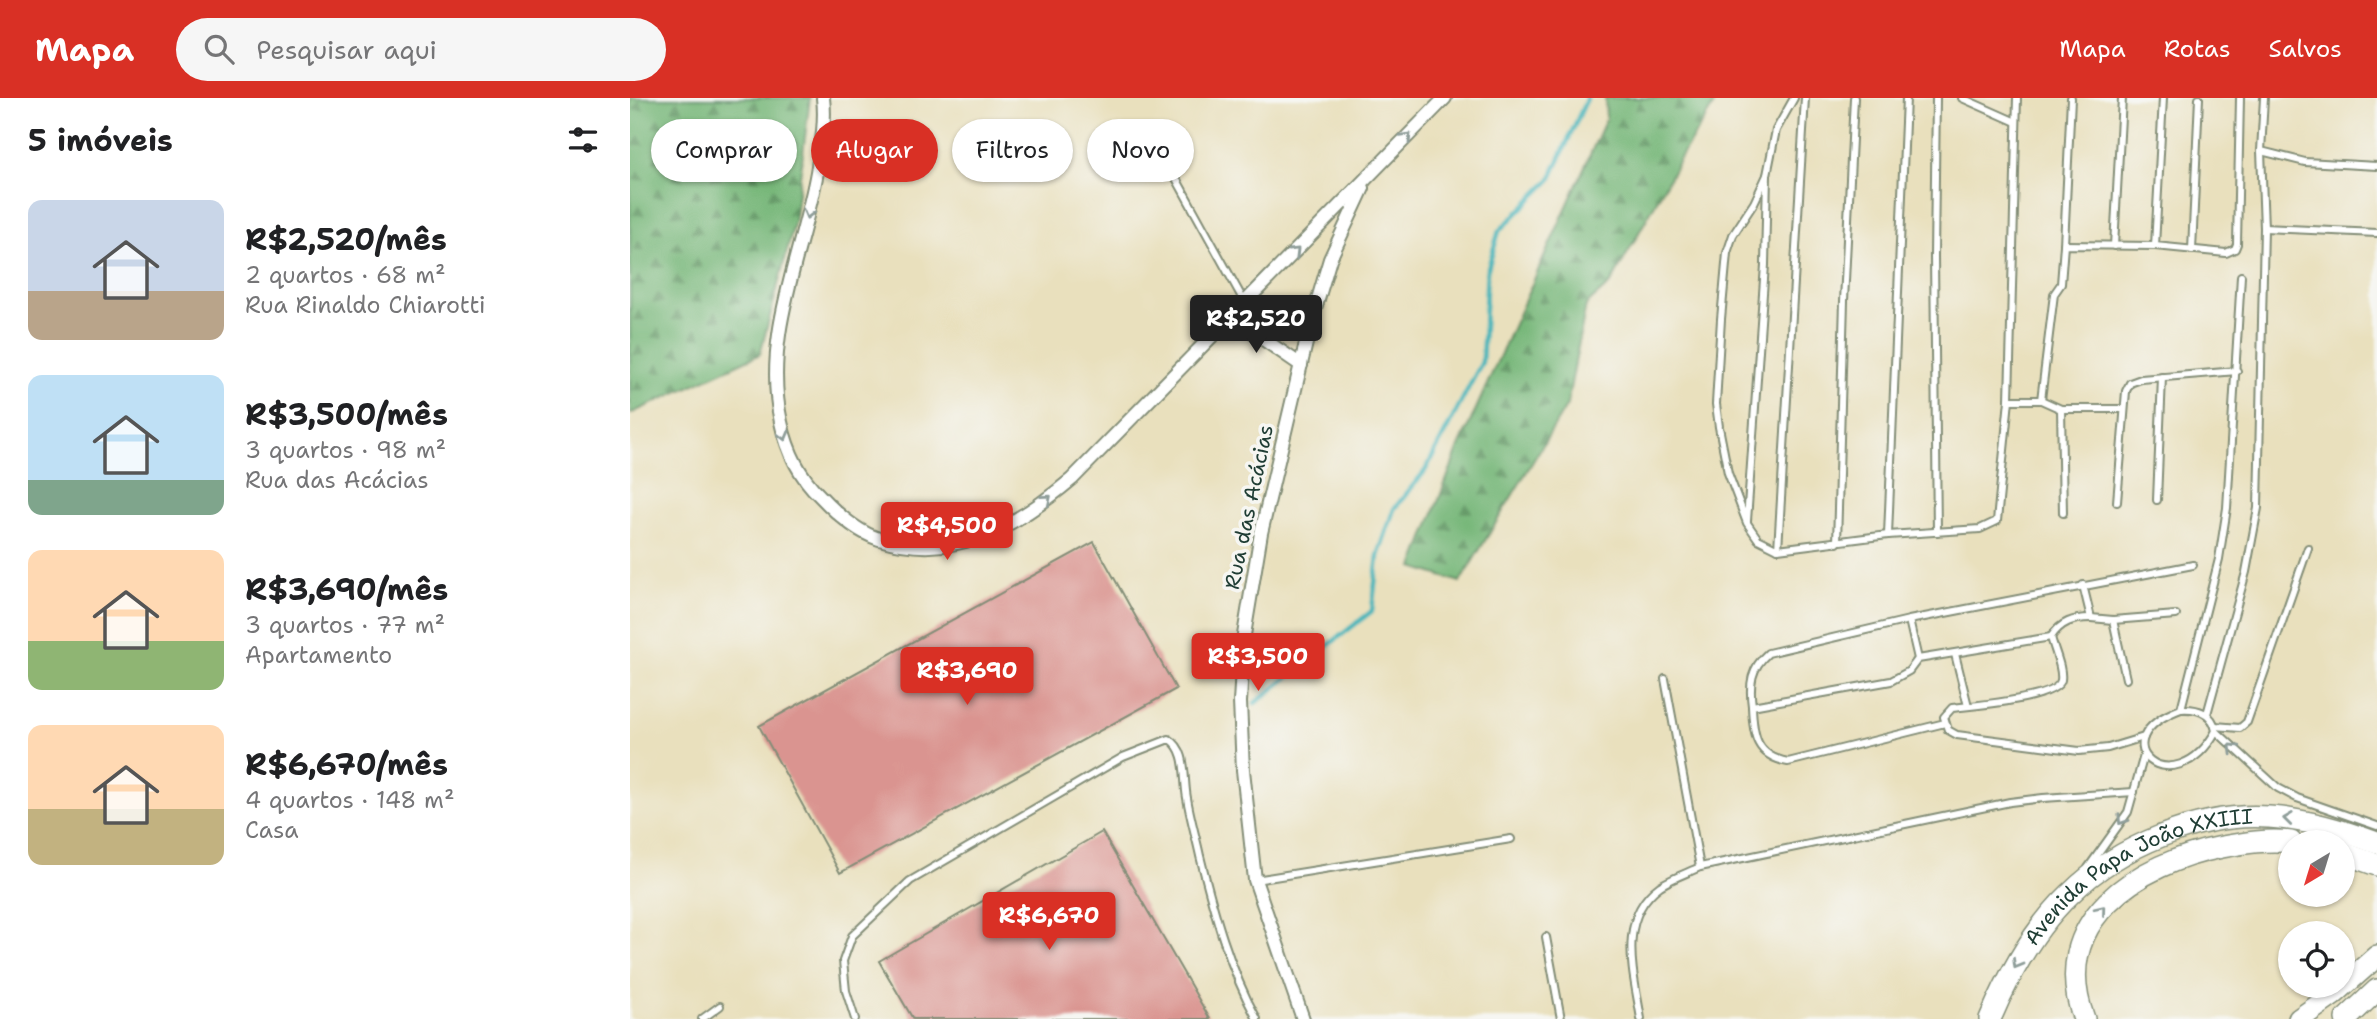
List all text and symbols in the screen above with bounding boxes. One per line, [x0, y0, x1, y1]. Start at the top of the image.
search box [176, 18, 666, 81]
text: Mapa [35, 27, 134, 72]
icon: search [200, 30, 238, 68]
text: Pesquisar aqui [256, 32, 437, 67]
text: Mapa [2059, 33, 2126, 65]
text: Rotas [2164, 33, 2231, 65]
text: Salvos [2269, 33, 2342, 65]
chip: Comprar [651, 119, 797, 182]
chip: Alugar [811, 119, 938, 182]
chip: Filtros [952, 119, 1073, 182]
chip: Novo [1087, 119, 1194, 182]
text: 5 imóveis [28, 120, 173, 161]
icon: filters [564, 121, 602, 159]
one-way arrow [1398, 132, 1411, 145]
one-way arrow [802, 207, 816, 219]
text: R$2,520/mês [245, 219, 447, 260]
icon: home [84, 228, 168, 312]
one-way arrow [1286, 247, 1299, 260]
text: 2 quartos · 68 m² [245, 260, 446, 290]
text: Rua Rinaldo Chiarotti [245, 290, 486, 320]
pin: R$2,520 [1191, 296, 1321, 355]
text: R$2,520 [1206, 303, 1306, 333]
text: R$3,500/mês [245, 394, 448, 435]
icon: home [84, 403, 168, 487]
street label: Rua das Acácias [1218, 422, 1280, 592]
one-way arrow [776, 430, 791, 442]
text: 3 quartos · 98 m² [245, 435, 446, 465]
text: Rua das Acácias [245, 465, 429, 495]
one-way arrow [1039, 495, 1052, 507]
pin: R$4,500 [882, 503, 1012, 562]
text: R$4,500 [897, 510, 997, 540]
text: R$3,690/mês [245, 569, 448, 610]
icon: home [84, 578, 168, 662]
text: 3 quartos · 77 m² [245, 610, 445, 640]
pin: R$3,500 [1193, 634, 1323, 693]
text: Apartamento [245, 640, 392, 670]
text: R$3,500 [1208, 641, 1308, 671]
pin: R$3,690 [902, 648, 1032, 707]
text: R$3,690 [916, 655, 1018, 685]
text: R$6,670/mês [245, 744, 448, 785]
one-way arrow [2229, 744, 2242, 757]
icon: home [84, 753, 168, 837]
text: 4 quartos · 148 m² [245, 785, 455, 815]
street label: Avenida Papa João XXIII [2018, 802, 2253, 951]
one-way arrow [2118, 812, 2131, 825]
one-way arrow [2282, 812, 2293, 827]
text: Casa [245, 815, 298, 845]
north arrow [2278, 830, 2356, 906]
map controls [2278, 830, 2355, 998]
pin: R$6,670 [984, 892, 1114, 952]
text: R$6,670 [999, 900, 1099, 930]
one-way arrow [2092, 905, 2105, 917]
button: locate [2278, 921, 2355, 998]
one-way arrow [2012, 956, 2025, 969]

